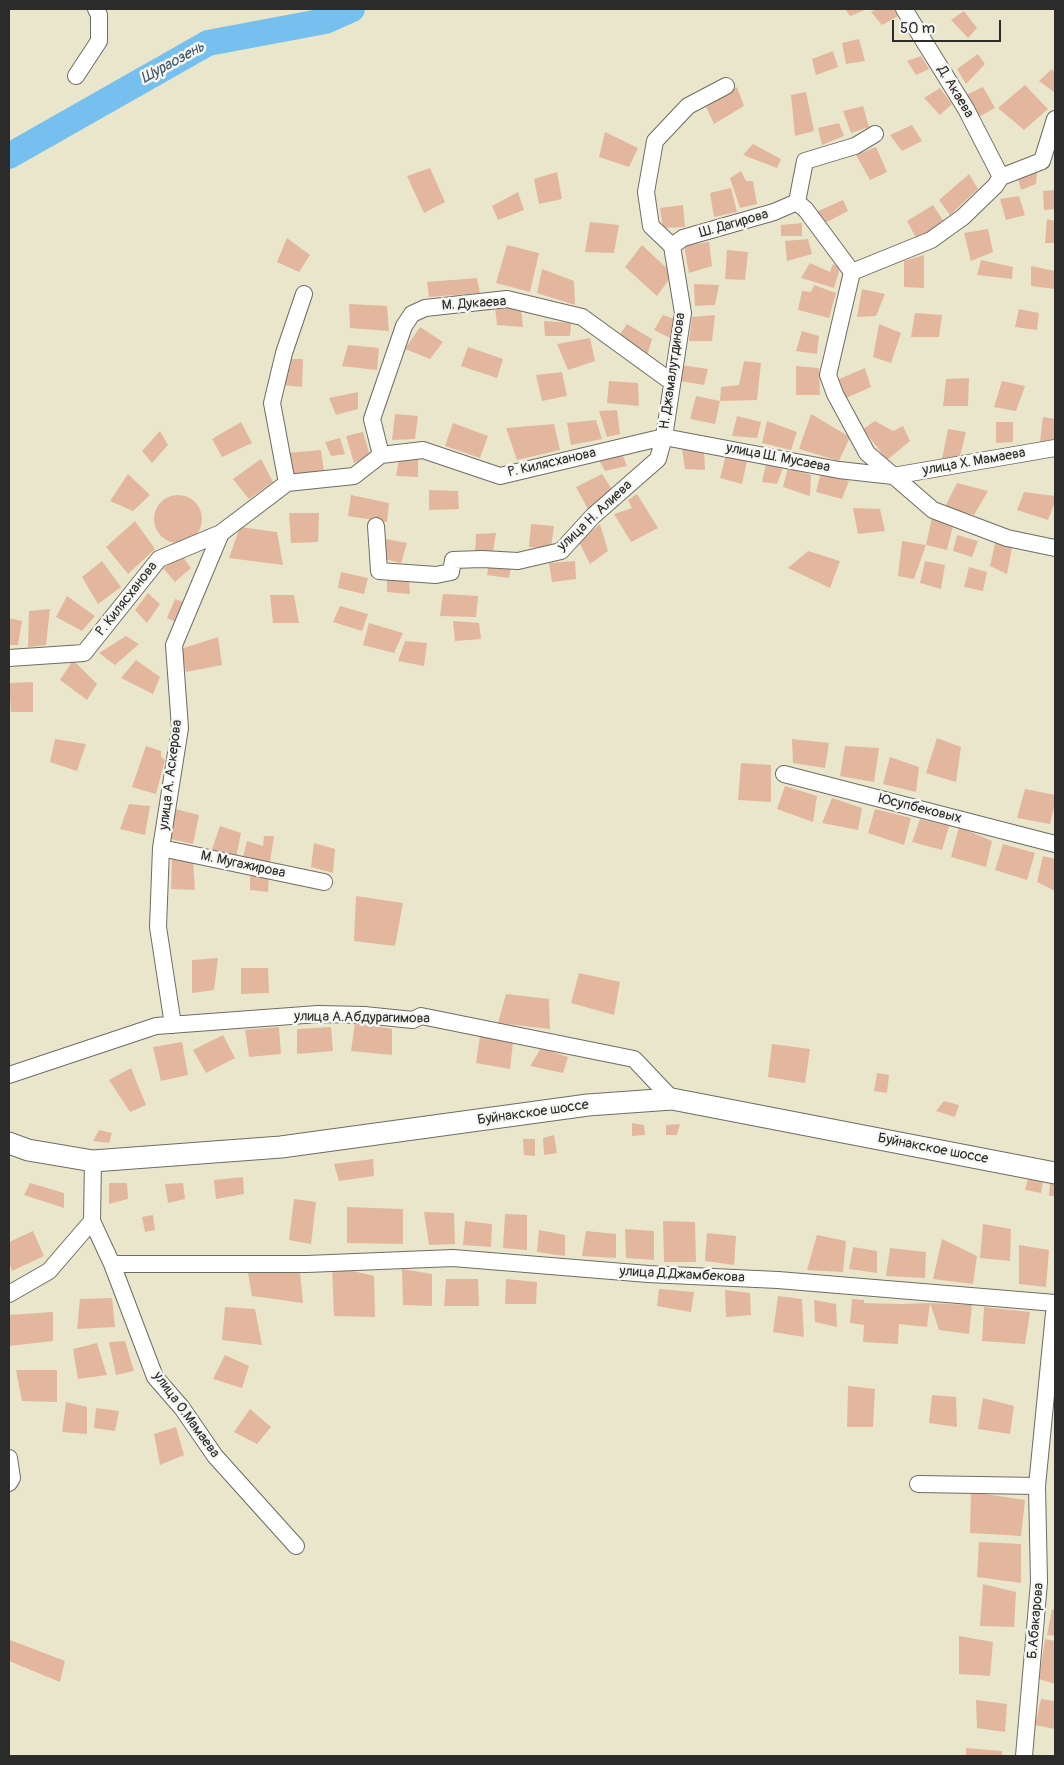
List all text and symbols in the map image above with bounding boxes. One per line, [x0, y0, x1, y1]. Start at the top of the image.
scale bar [894, 10, 1003, 42]
text: 50 m [900, 19, 935, 38]
water label: Шураозень [138, 38, 208, 88]
street label: Д. Акаева [933, 63, 977, 121]
street label: Ш. Дагирова [698, 206, 770, 242]
street label: М. Дукаева [441, 293, 507, 315]
street label: Н. Джамалутдинова [657, 312, 689, 430]
street label: улица Ш. Мусаева [725, 440, 831, 476]
street label: Р. Килясханова [506, 445, 598, 481]
street label: улица Х. Мамаева [921, 445, 1027, 479]
street label: улица Н. Алиева [554, 477, 636, 555]
street label: Р. Килясханова [93, 558, 161, 640]
street label: улица А. Аскерова [156, 719, 186, 831]
street label: Юсупбековых [877, 791, 963, 827]
street label: М. Мугажирова [199, 848, 287, 882]
street label: улица А.Абдурагимова [294, 1008, 430, 1028]
street label: Буйнакское шоссе [476, 1097, 590, 1129]
street label: Буйнакское шоссе [876, 1130, 990, 1168]
street label: улица Д.Джамбекова [619, 1263, 745, 1287]
street label: улица О.Мамаева [149, 1369, 223, 1461]
street label: Б.Абакарова [1024, 1582, 1048, 1660]

